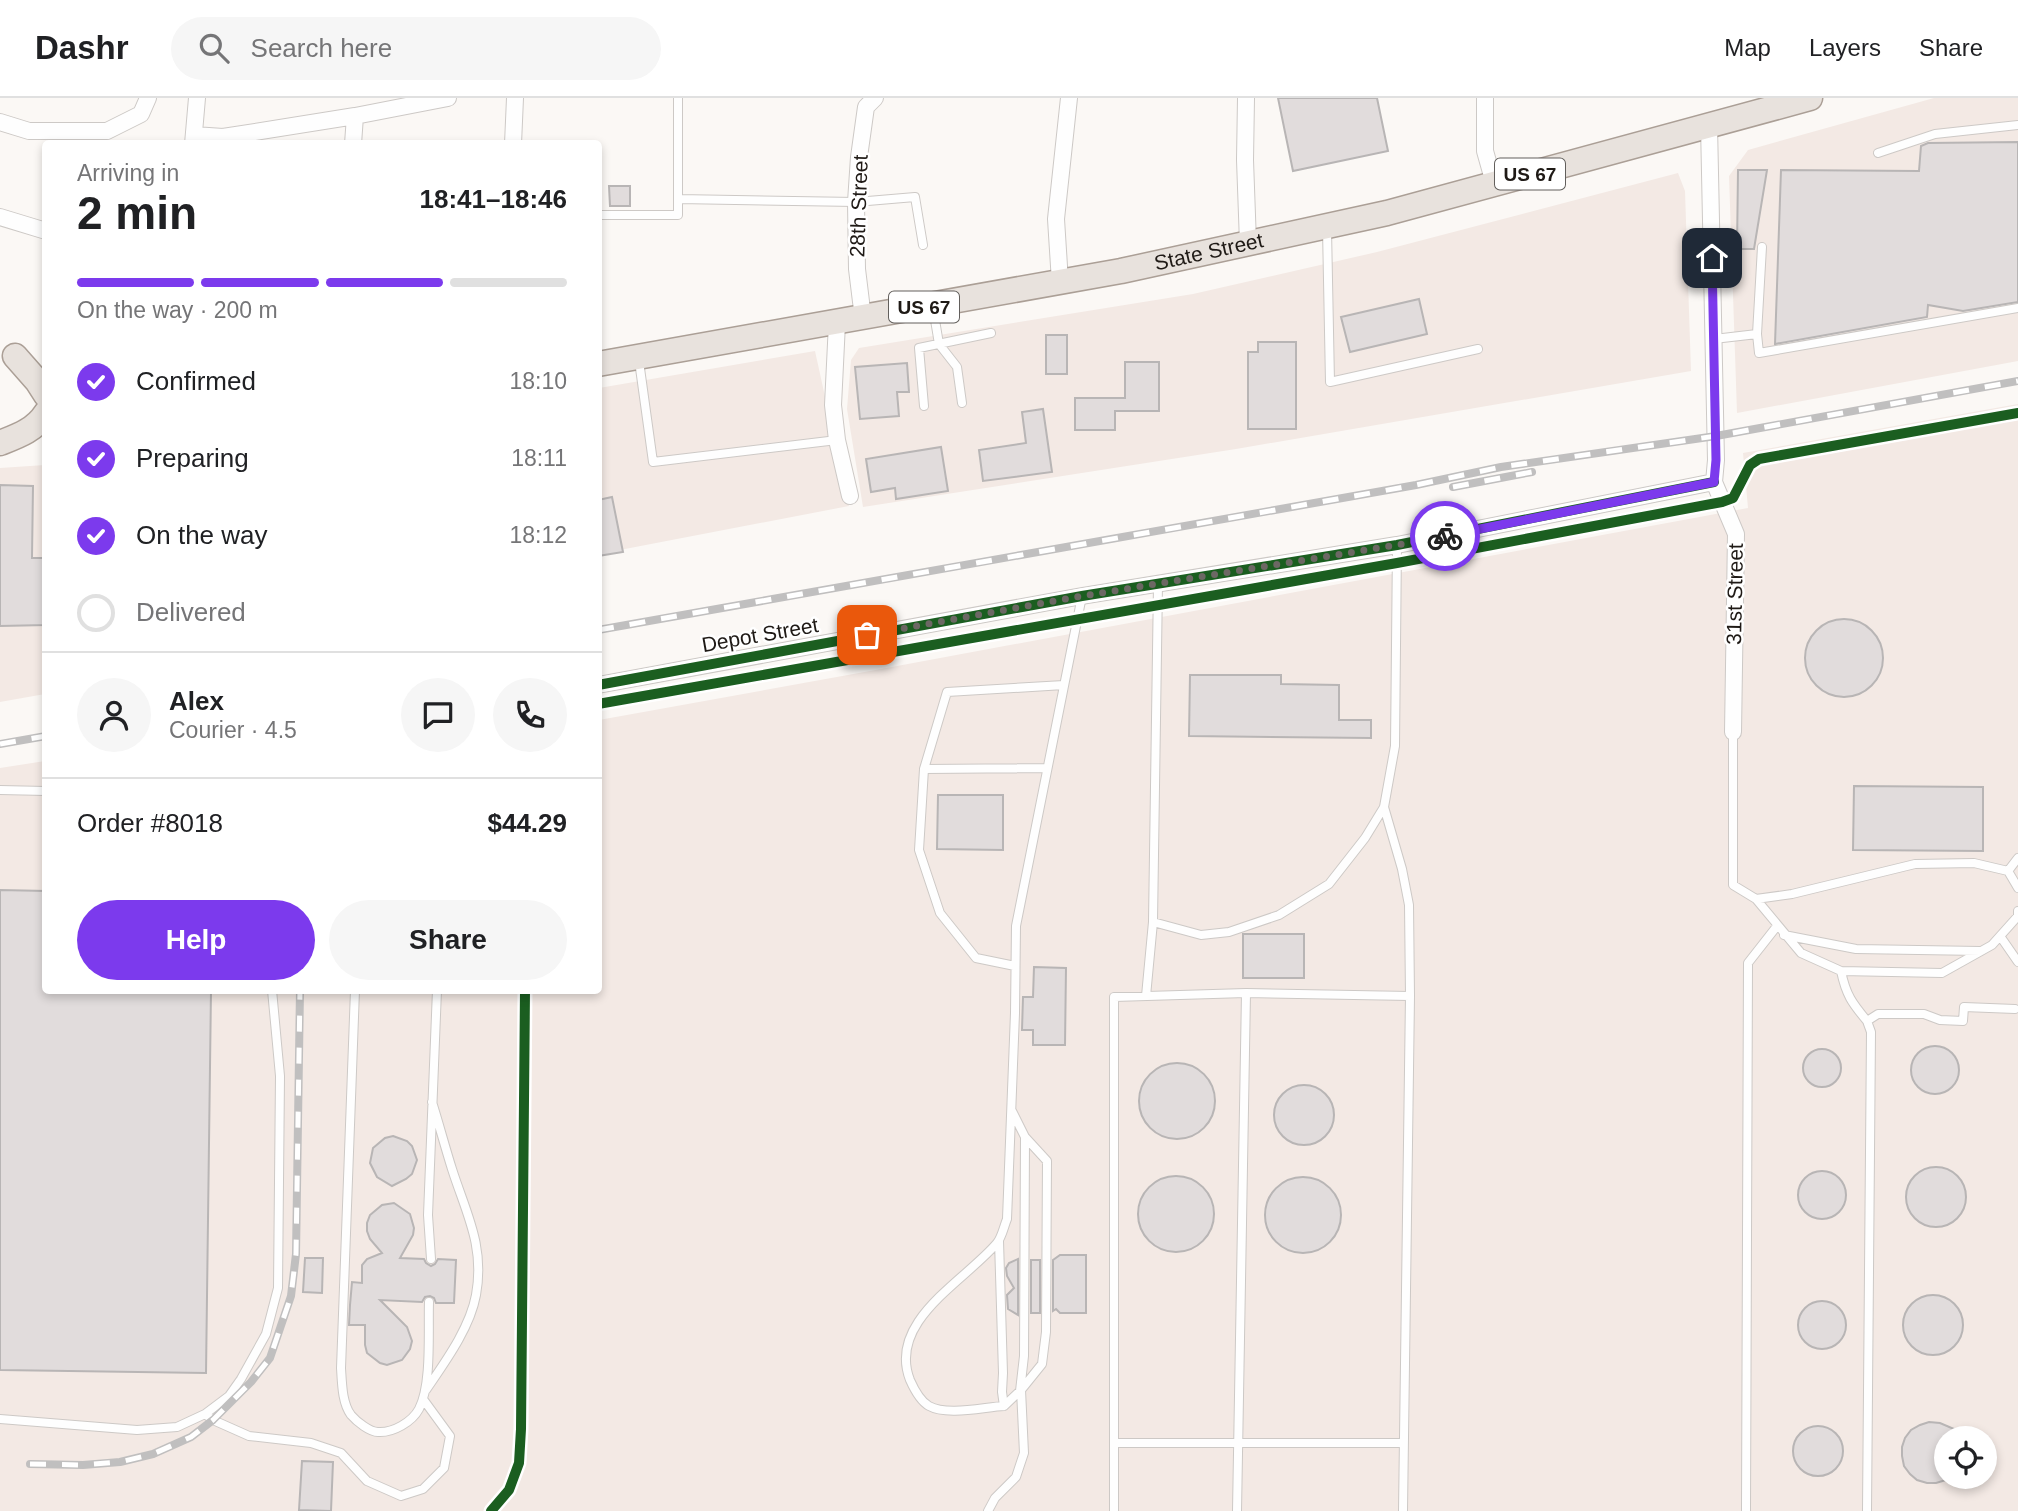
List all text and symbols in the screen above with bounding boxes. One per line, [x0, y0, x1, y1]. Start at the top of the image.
search box [171, 17, 661, 80]
text: Dashr [35, 29, 129, 66]
icon: search [195, 29, 233, 67]
text: Search here [251, 33, 392, 63]
text: Map [1724, 34, 1771, 61]
text: Layers [1809, 34, 1881, 61]
text: Share [1919, 34, 1983, 61]
street label: 28th Street [845, 154, 872, 258]
road number: US 67 [1495, 158, 1565, 190]
text: Arriving in [77, 160, 179, 186]
text: 18:41–18:46 [420, 184, 567, 214]
text: 2 min [77, 187, 197, 239]
street label: State Street [1152, 228, 1265, 274]
pin [1682, 228, 1742, 288]
icon: home [1693, 239, 1731, 277]
road number: US 67 [889, 292, 959, 322]
text: On the way · 200 m [77, 297, 278, 323]
icon: check [77, 363, 115, 401]
text: Confirmed [136, 366, 256, 396]
text: 18:10 [509, 368, 567, 394]
icon: check [77, 440, 115, 478]
text: Preparing [136, 443, 249, 473]
text: 18:11 [511, 445, 567, 471]
courier [1410, 501, 1480, 571]
icon: check [77, 517, 115, 555]
icon: bike [1426, 517, 1464, 555]
text: On the way [136, 520, 268, 550]
text: 18:12 [509, 522, 567, 548]
street label: 31st Street [1722, 543, 1747, 645]
text: Delivered [136, 597, 246, 627]
pin [837, 605, 897, 665]
street label: Depot Street [700, 613, 820, 656]
icon: bag [848, 616, 886, 654]
button: person [77, 678, 151, 752]
button: chat [401, 678, 475, 752]
button: phone [493, 678, 567, 752]
text: Alex [169, 686, 224, 716]
text: Courier · 4.5 [169, 717, 297, 743]
text: Order #8018 [77, 808, 223, 838]
text: $44.29 [487, 808, 567, 838]
button: Help [77, 900, 315, 980]
button: Share [329, 900, 567, 980]
map controls [1934, 1426, 1997, 1489]
button: locate [1934, 1426, 1997, 1489]

